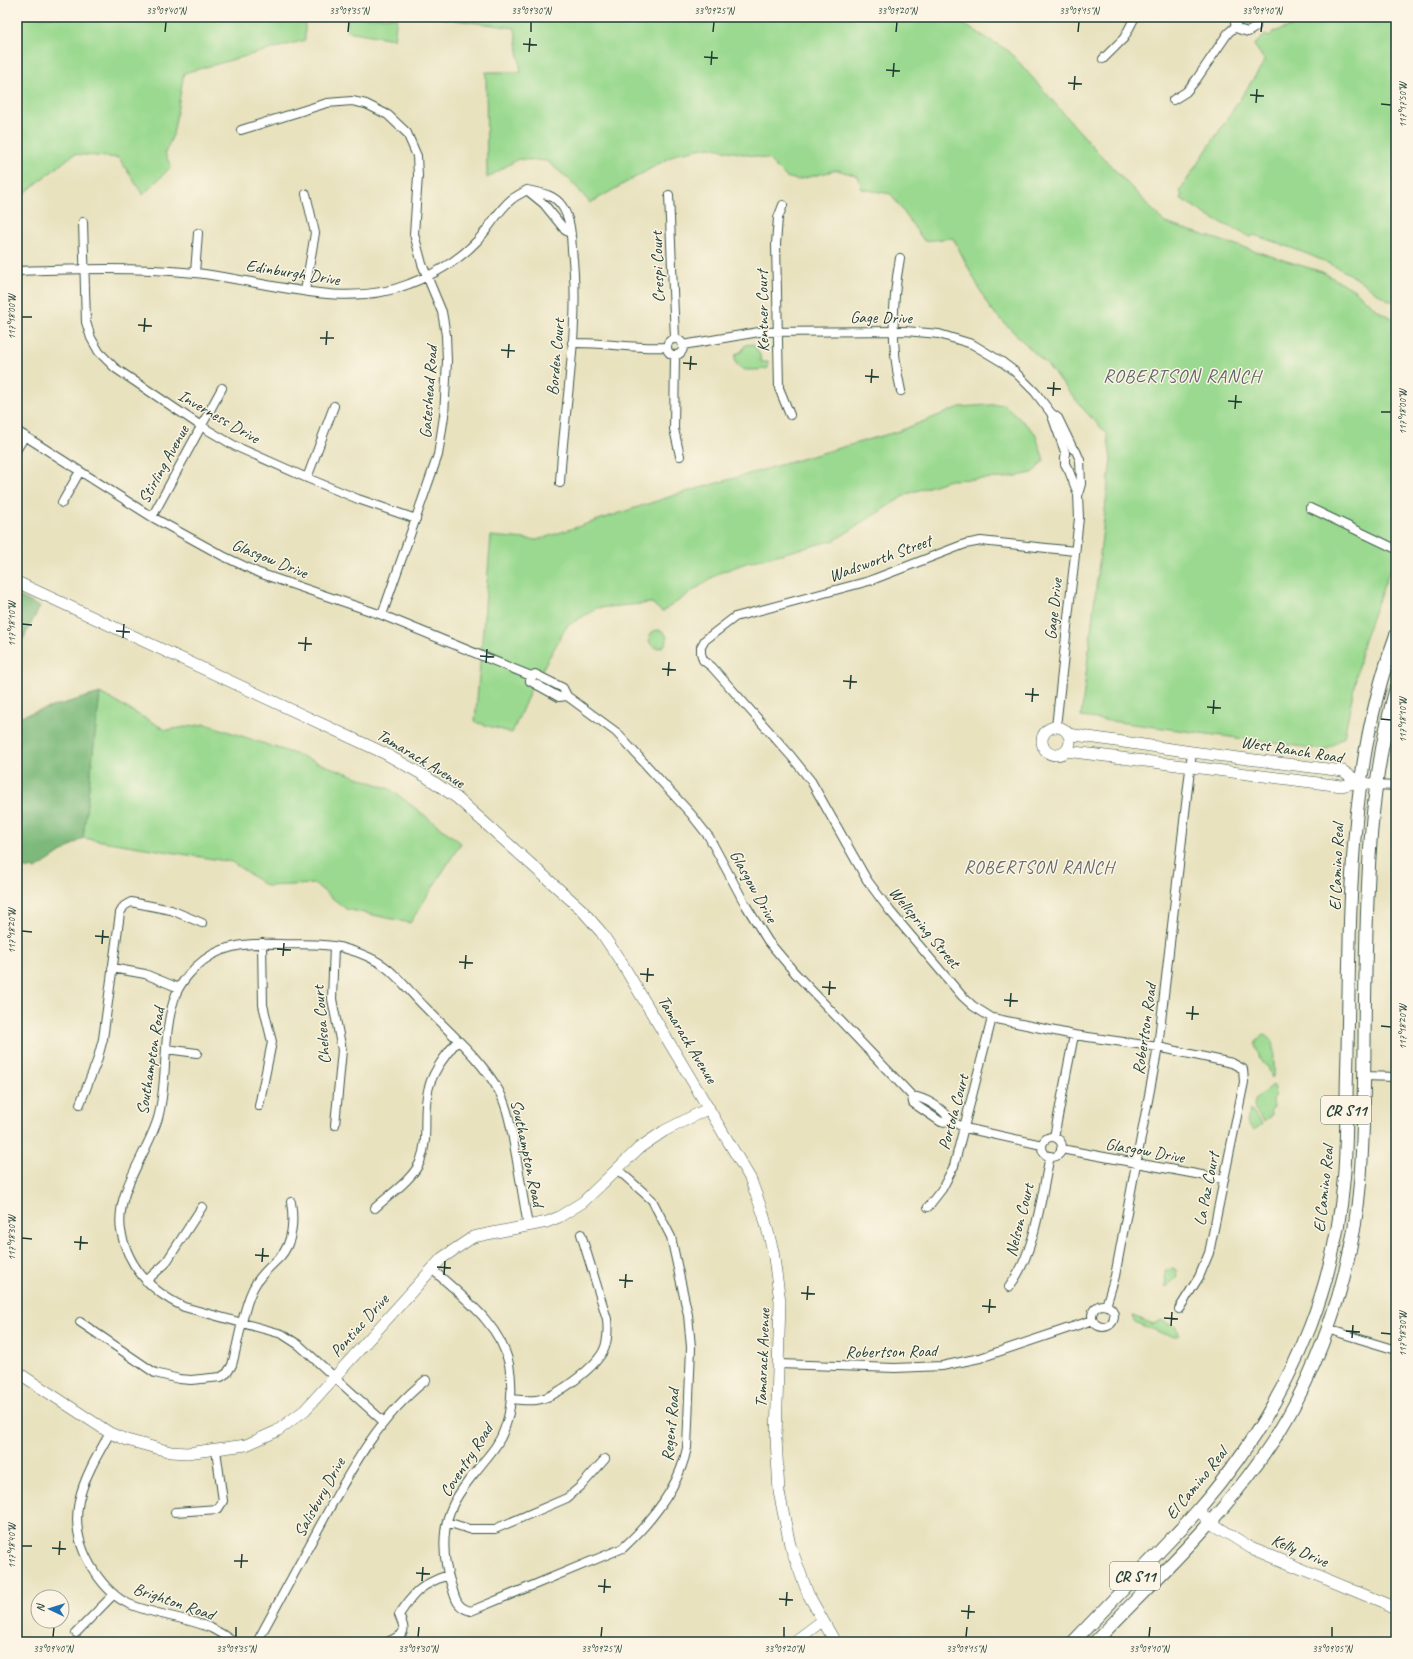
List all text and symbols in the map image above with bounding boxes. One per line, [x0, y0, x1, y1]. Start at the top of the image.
text: 33°09'40"N [146, 4, 188, 17]
text: 33°09'35"N [329, 4, 371, 17]
text: 33°09'30"N [511, 4, 553, 17]
text: 33°09'25"N [694, 4, 736, 17]
text: 33°09'20"N [877, 4, 919, 17]
text: 33°09'15"N [1059, 4, 1101, 17]
text: 33°09'10"N [1242, 4, 1284, 17]
text: 117°17'50"W [1396, 81, 1409, 128]
street label: Crespi Court [646, 229, 669, 303]
street label: Edinburgh Drive [245, 255, 343, 291]
street label: Kentner Court [751, 267, 774, 352]
text: 117°18'00"W [5, 293, 18, 340]
street label: Gage Drive [850, 306, 913, 329]
street label: Borden Court [542, 315, 570, 396]
street label: Gateshead Road [415, 342, 442, 439]
district label: ROBERTSON RANCH [1103, 364, 1263, 388]
street label: Inverness Drive [174, 385, 265, 449]
text: 117°18'00"W [1396, 388, 1409, 435]
street label: Stirling Avenue [133, 420, 194, 507]
street label: Wadsworth Street [826, 529, 937, 587]
street label: Glasgow Drive [229, 534, 312, 584]
street label: Gage Drive [1040, 576, 1067, 641]
text: 117°18'10"W [5, 600, 18, 647]
text: 117°18'10"W [1396, 696, 1409, 743]
street label: Tamarack Avenue [373, 724, 470, 794]
street label: West Ranch Road [1240, 731, 1347, 768]
street label: El Camino Real [1324, 820, 1349, 911]
street label: Glasgow Drive [725, 846, 783, 928]
district label: ROBERTSON RANCH [964, 856, 1116, 878]
street label: Wellspring Street [884, 882, 966, 974]
text: 117°18'20"W [5, 907, 18, 954]
street label: Robertson Road [1128, 980, 1162, 1076]
street label: Chelsea Court [307, 982, 335, 1065]
street label: Tamarack Avenue [653, 991, 723, 1088]
street label: Southampton Road [132, 1003, 170, 1116]
text: 117°18'20"W [1396, 1003, 1409, 1050]
street label: Portola Court [933, 1070, 974, 1152]
road number: CR S11 [1321, 1096, 1371, 1124]
street label: Southampton Road [506, 1098, 550, 1211]
street label: Glasgow Drive [1104, 1133, 1187, 1168]
street label: El Camino Real [1309, 1142, 1339, 1233]
street label: La Paz Court [1189, 1148, 1224, 1228]
street label: Nelson Court [1000, 1179, 1039, 1259]
text: 117°18'30"W [5, 1214, 18, 1261]
street label: Pontiac Drive [326, 1288, 394, 1361]
street label: Tamarack Avenue [750, 1307, 775, 1408]
text: 117°18'30"W [1396, 1310, 1409, 1357]
street label: Robertson Road [845, 1340, 939, 1363]
street label: Regent Road [657, 1386, 684, 1462]
street label: Coventry Road [435, 1418, 499, 1501]
street label: El Camino Real [1161, 1440, 1234, 1524]
street label: Salisbury Drive [289, 1453, 351, 1541]
text: 117°18'40"W [5, 1522, 18, 1569]
street label: Kelly Drive [1268, 1529, 1333, 1572]
road number: CR S11 [1110, 1562, 1160, 1590]
street label: Brighton Road [130, 1578, 219, 1626]
north arrow [30, 1589, 70, 1629]
text: N [33, 1602, 47, 1612]
text: 33°09'40"N [33, 1642, 75, 1655]
text: 33°09'35"N [216, 1642, 258, 1655]
text: 33°09'30"N [398, 1642, 440, 1655]
text: 33°09'25"N [581, 1642, 623, 1655]
text: 33°09'20"N [764, 1642, 806, 1655]
text: 33°09'15"N [946, 1642, 988, 1655]
text: 33°09'10"N [1129, 1642, 1171, 1655]
text: 33°09'05"N [1312, 1642, 1354, 1655]

